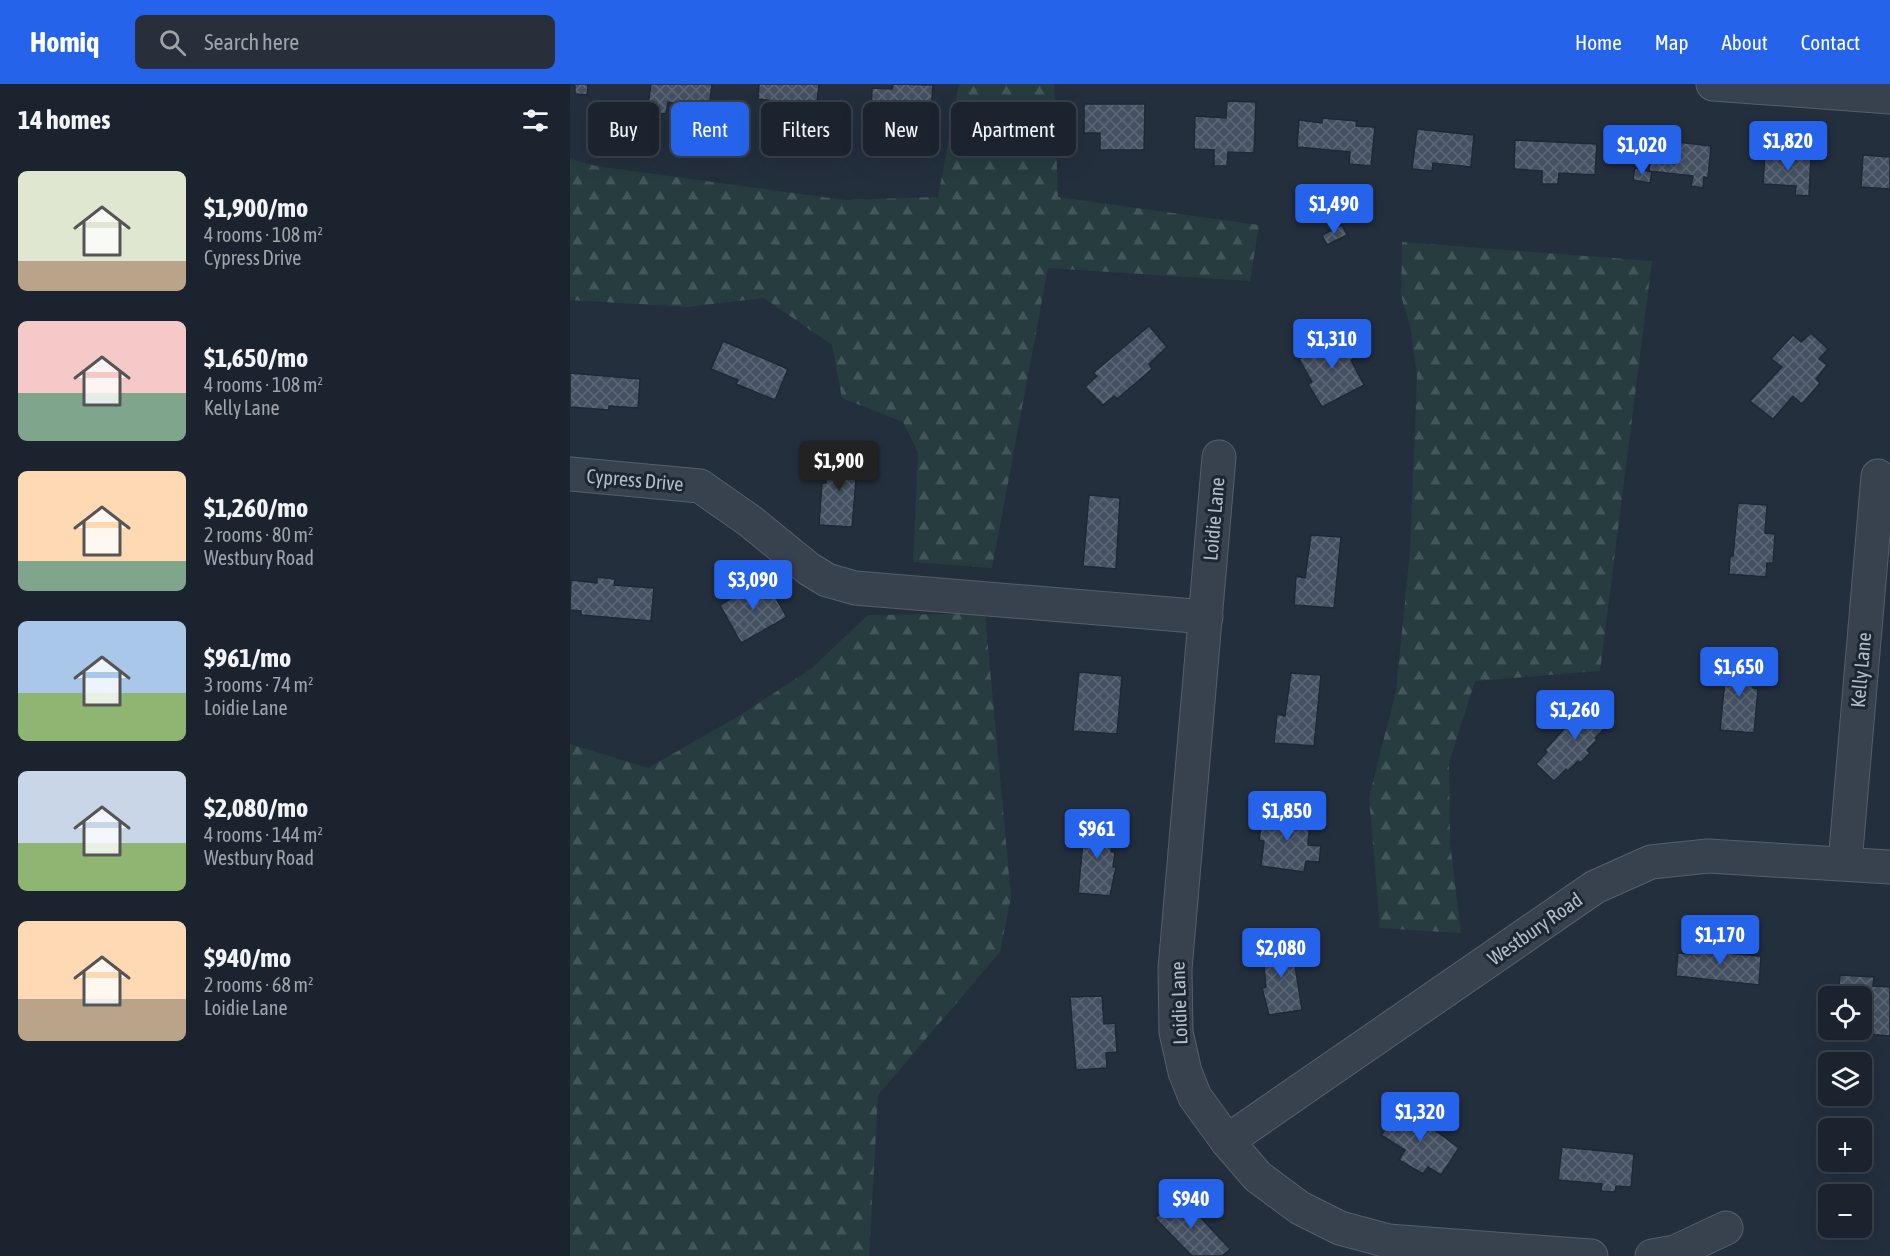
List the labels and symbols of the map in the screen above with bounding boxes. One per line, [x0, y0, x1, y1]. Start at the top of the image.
pin: $1,820 [1739, 121, 1837, 172]
pin: $1,020 [1593, 125, 1691, 176]
pin: $1,490 [1285, 184, 1383, 235]
pin: $1,310 [1283, 319, 1381, 370]
pin: $1,900 [790, 441, 888, 492]
street label: Cypress Drive [586, 464, 685, 495]
street label: Loidie Lane [1198, 476, 1229, 562]
pin: $3,090 [704, 560, 802, 611]
street label: Kelly Lane [1846, 631, 1875, 709]
pin: $1,650 [1690, 647, 1788, 698]
pin: $1,260 [1526, 690, 1624, 741]
pin: $1,850 [1238, 791, 1336, 842]
pin: $961 [1061, 809, 1133, 860]
street label: Westbury Road [1483, 888, 1586, 970]
pin: $1,170 [1671, 915, 1769, 966]
pin: $2,080 [1232, 928, 1330, 979]
street label: Loidie Lane [1166, 961, 1191, 1045]
pin: $1,320 [1371, 1092, 1469, 1143]
pin: $940 [1155, 1179, 1227, 1230]

